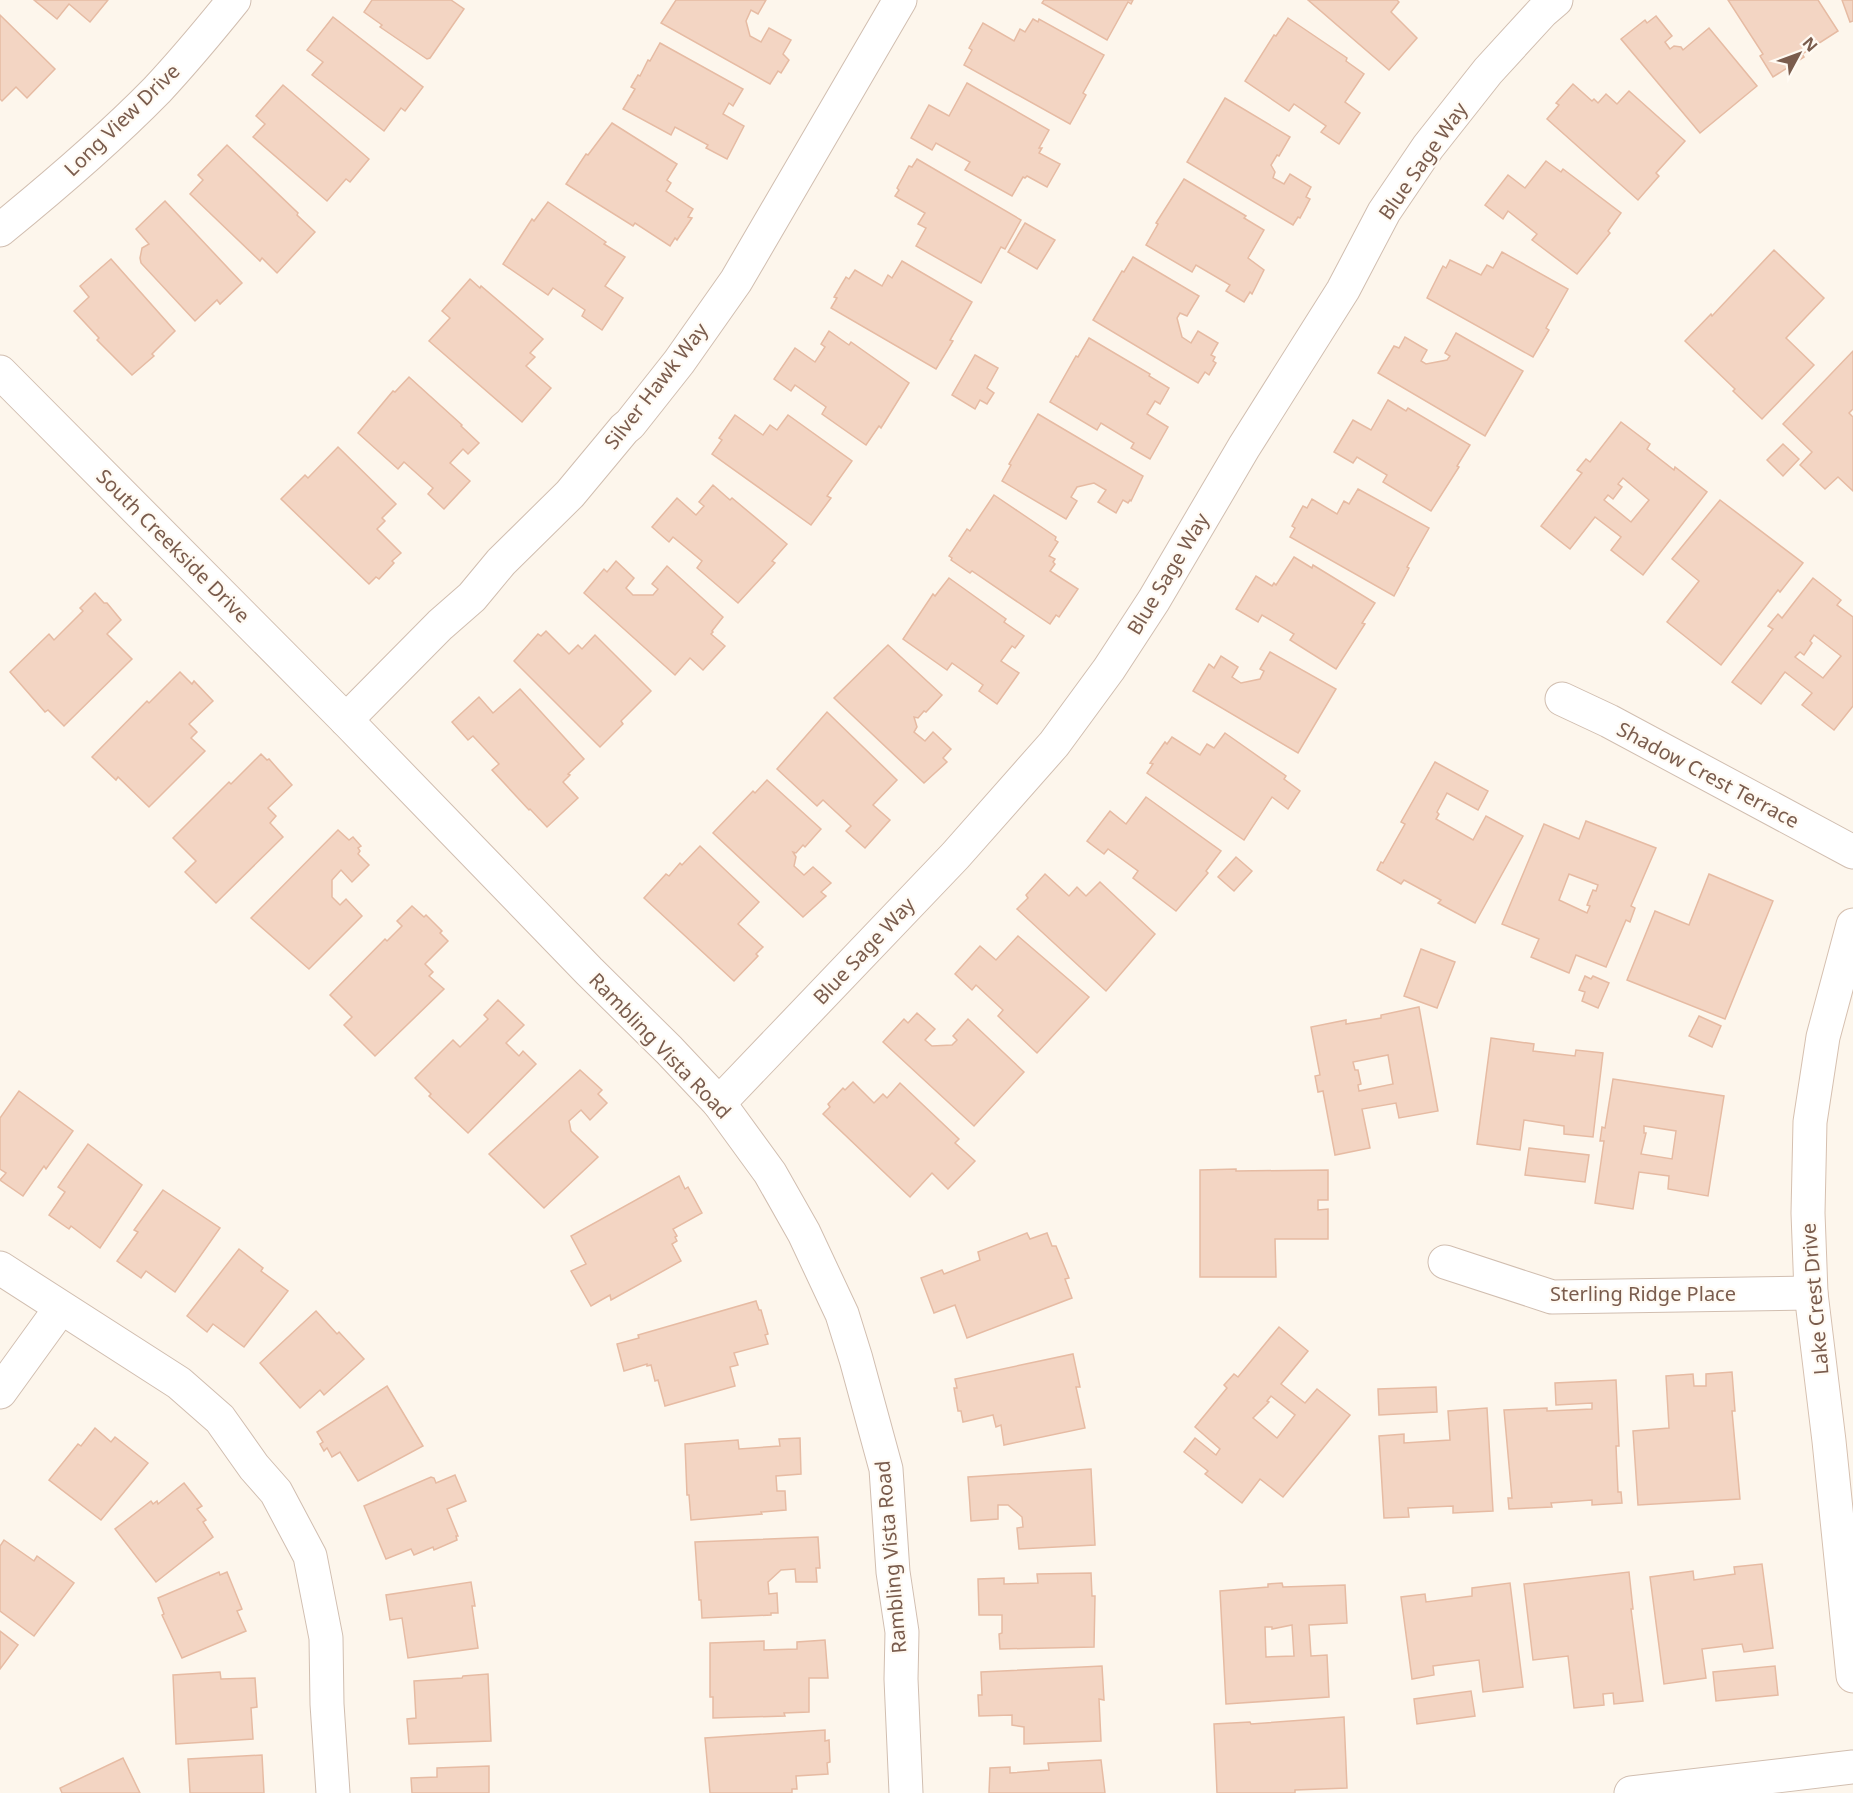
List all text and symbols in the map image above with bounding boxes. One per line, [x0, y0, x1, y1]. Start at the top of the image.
north arrow [1769, 24, 1829, 84]
text: N [1798, 32, 1823, 56]
street label: Long View Drive [58, 58, 185, 182]
street label: Blue Sage Way [1372, 96, 1474, 225]
street label: Silver Hawk Way [598, 316, 714, 454]
street label: South Creekside Drive [91, 463, 256, 628]
street label: Blue Sage Way [1121, 507, 1215, 640]
street label: Shadow Crest Terrace [1613, 715, 1804, 834]
street label: Blue Sage Way [807, 891, 921, 1010]
street label: Rambling Vista Road [584, 967, 737, 1125]
street label: Lake Crest Drive [1794, 1222, 1835, 1376]
street label: Sterling Ridge Place [1550, 1280, 1736, 1307]
street label: Rambling Vista Road [869, 1460, 912, 1654]

